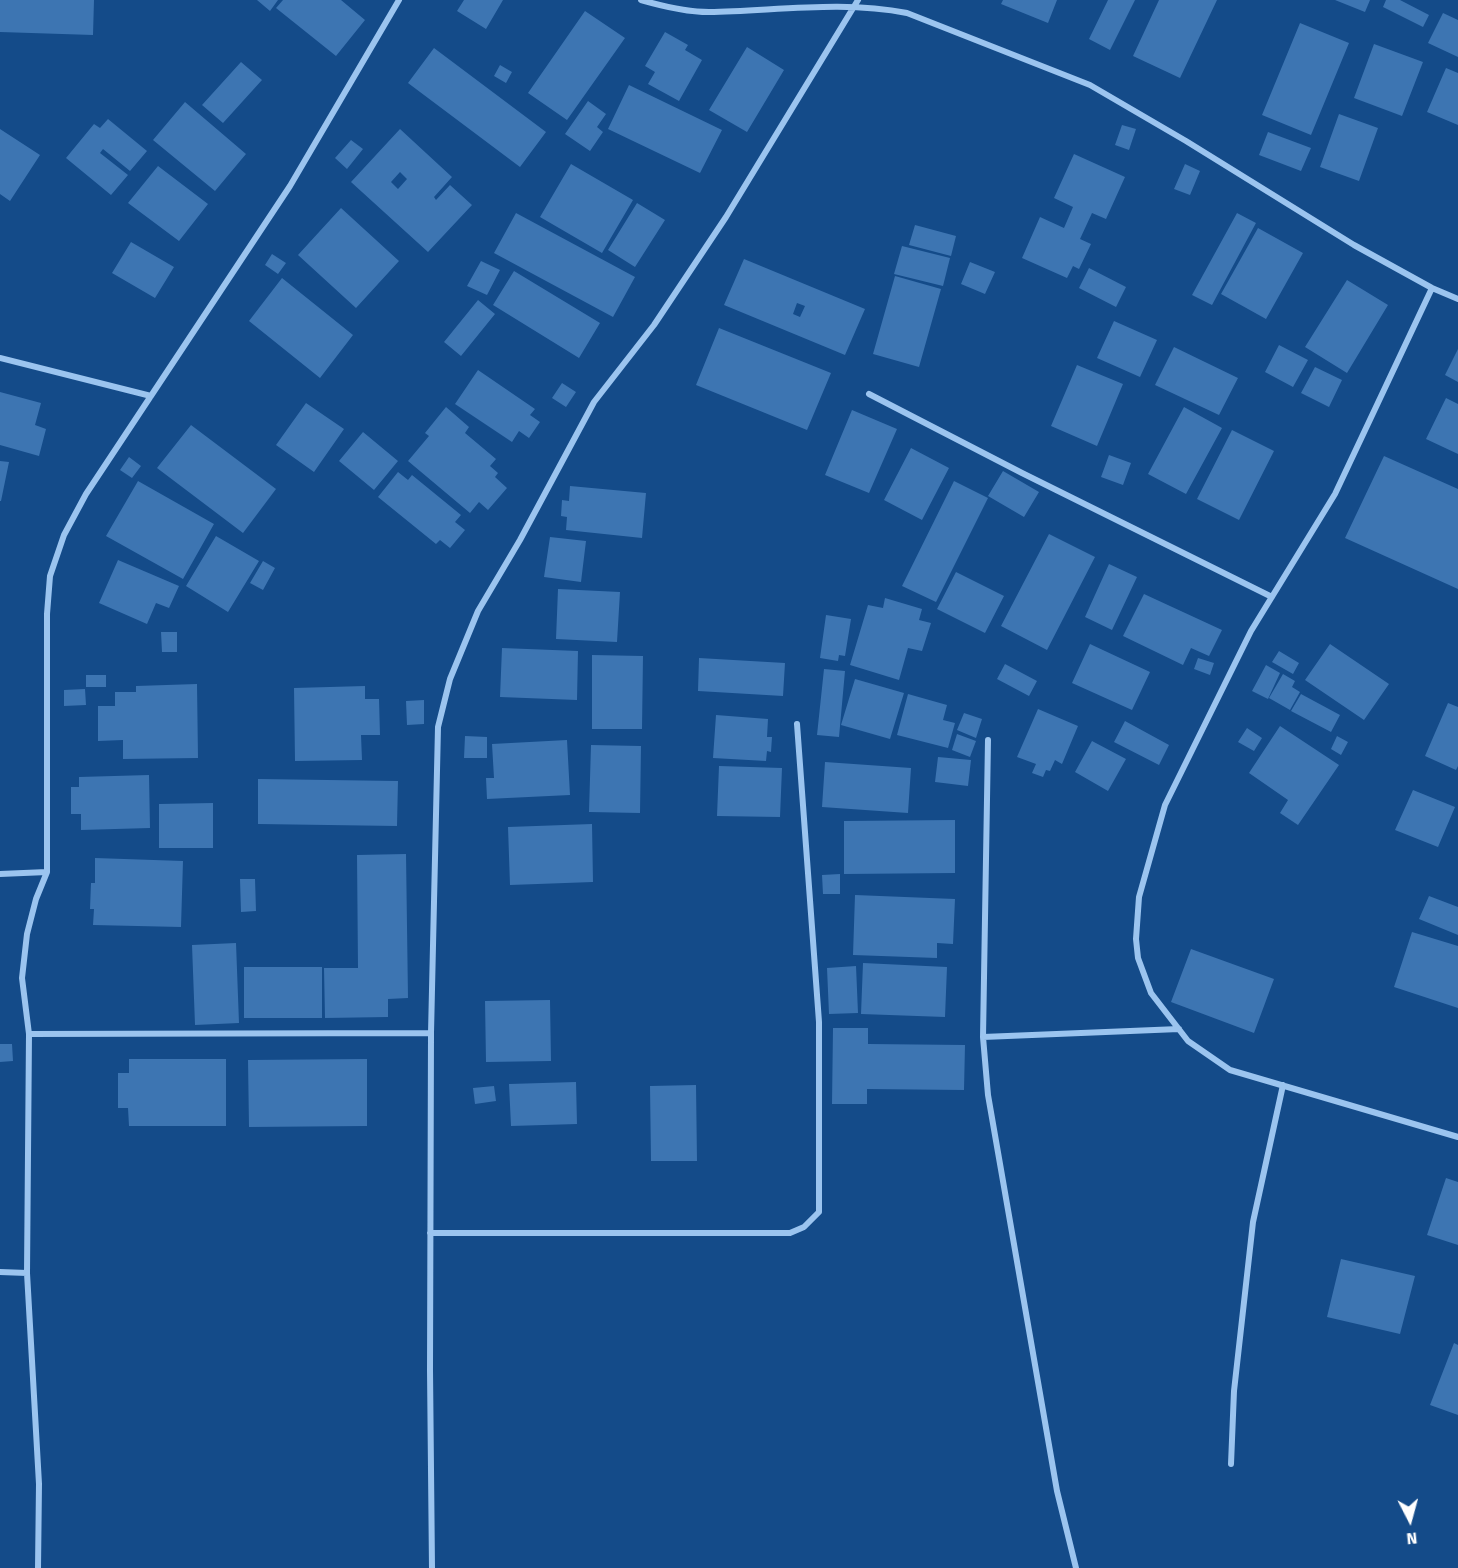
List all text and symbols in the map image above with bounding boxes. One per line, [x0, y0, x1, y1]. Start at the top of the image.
north arrow [1380, 1490, 1440, 1550]
text: N [1406, 1528, 1418, 1548]

